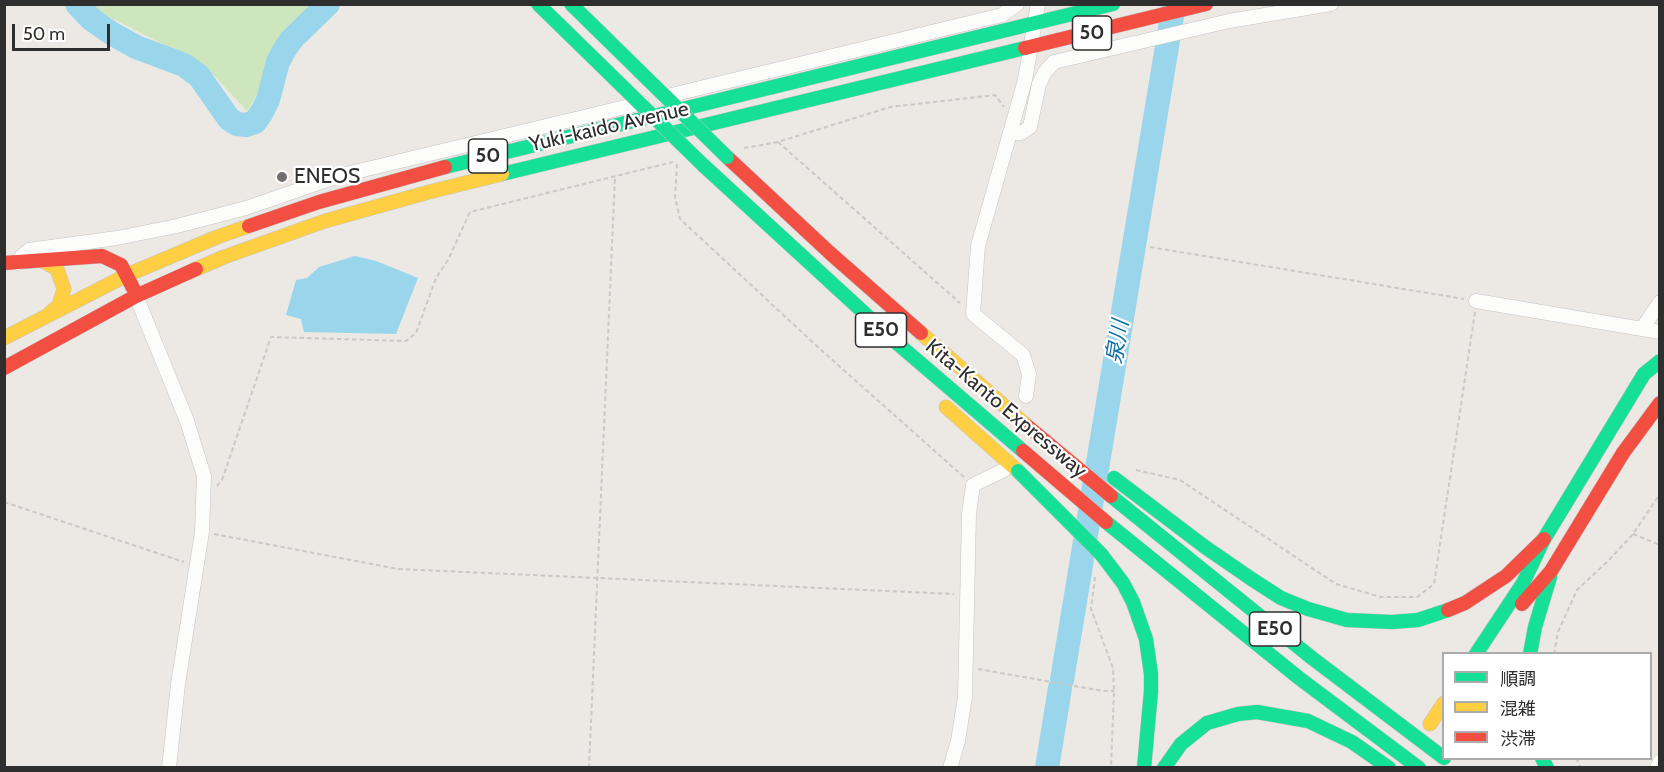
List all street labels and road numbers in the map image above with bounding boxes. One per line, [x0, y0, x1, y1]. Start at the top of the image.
road number: 50 [1072, 16, 1112, 50]
street label: Yuki-kaido Avenue [527, 96, 691, 158]
road number: 50 [468, 139, 508, 173]
road number: E50 [856, 313, 906, 347]
street label: Kita-Kanto Expressway [920, 334, 1092, 484]
road number: E50 [1250, 612, 1300, 646]

